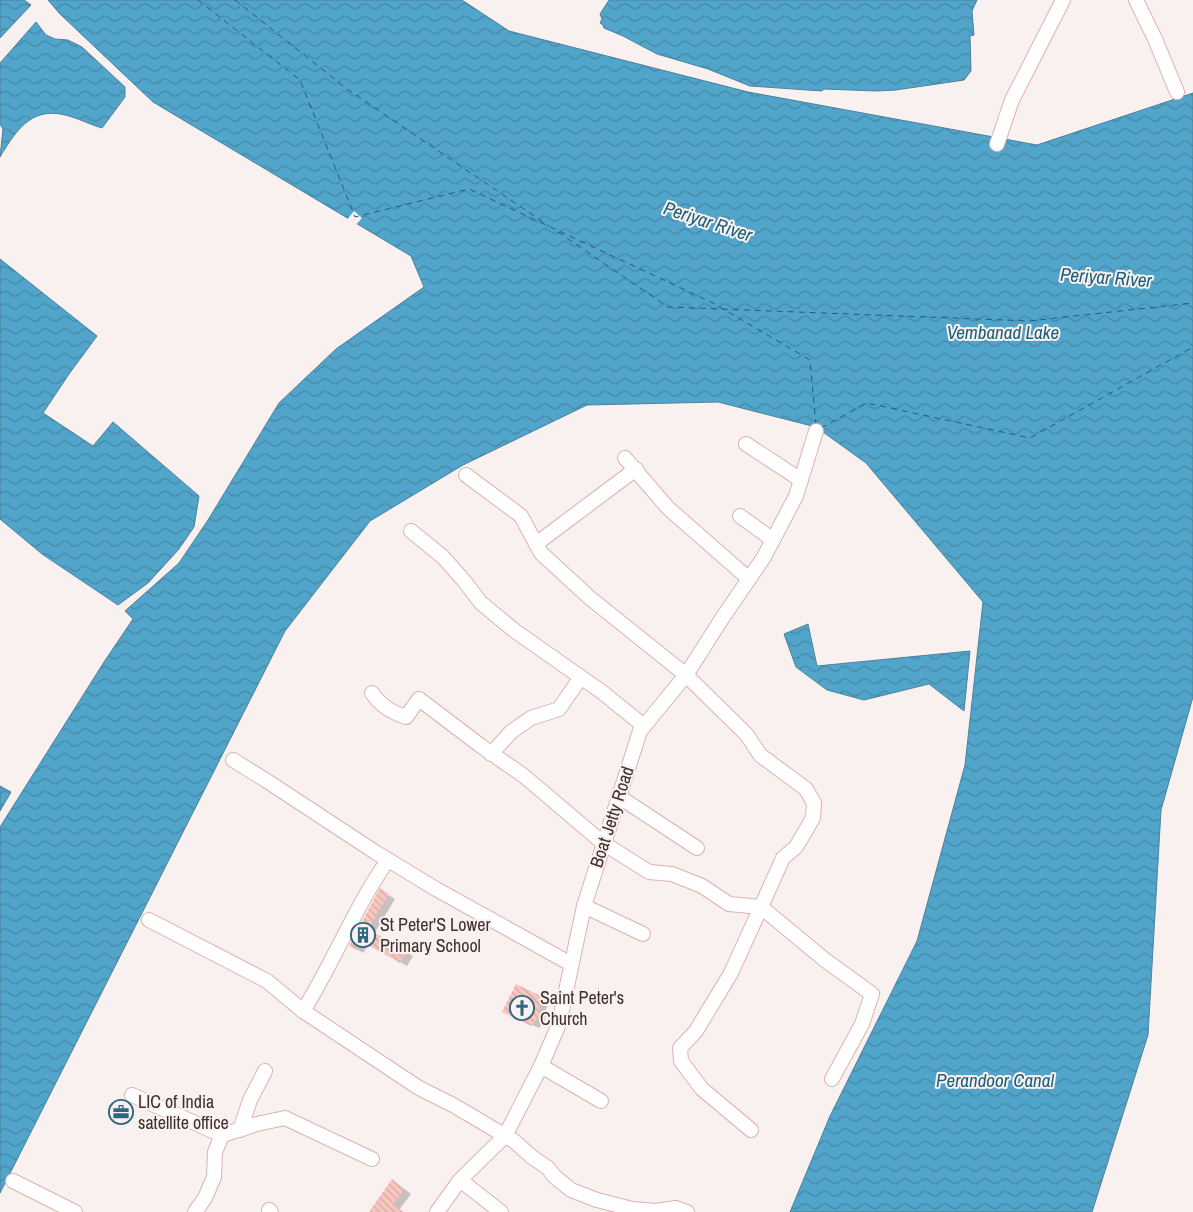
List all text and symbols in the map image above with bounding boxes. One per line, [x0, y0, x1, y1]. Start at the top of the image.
water label: Periyar River [660, 194, 756, 248]
water label: Periyar River [1059, 261, 1153, 293]
water label: Vembanad Lake [947, 319, 1059, 345]
street label: Boat Jetty Road [583, 763, 640, 871]
place label: St Peter'S Lower Primary School [380, 912, 490, 958]
building icon: St Peter'S Lower Primary School [350, 922, 376, 948]
place label: Saint Peter's Church [540, 985, 624, 1031]
church icon: Saint Peter's Church [509, 995, 535, 1021]
water label: Perandoor Canal [936, 1067, 1054, 1093]
place label: LIC of India satellite office [138, 1089, 229, 1135]
office icon: LIC of India satellite office [108, 1099, 134, 1125]

